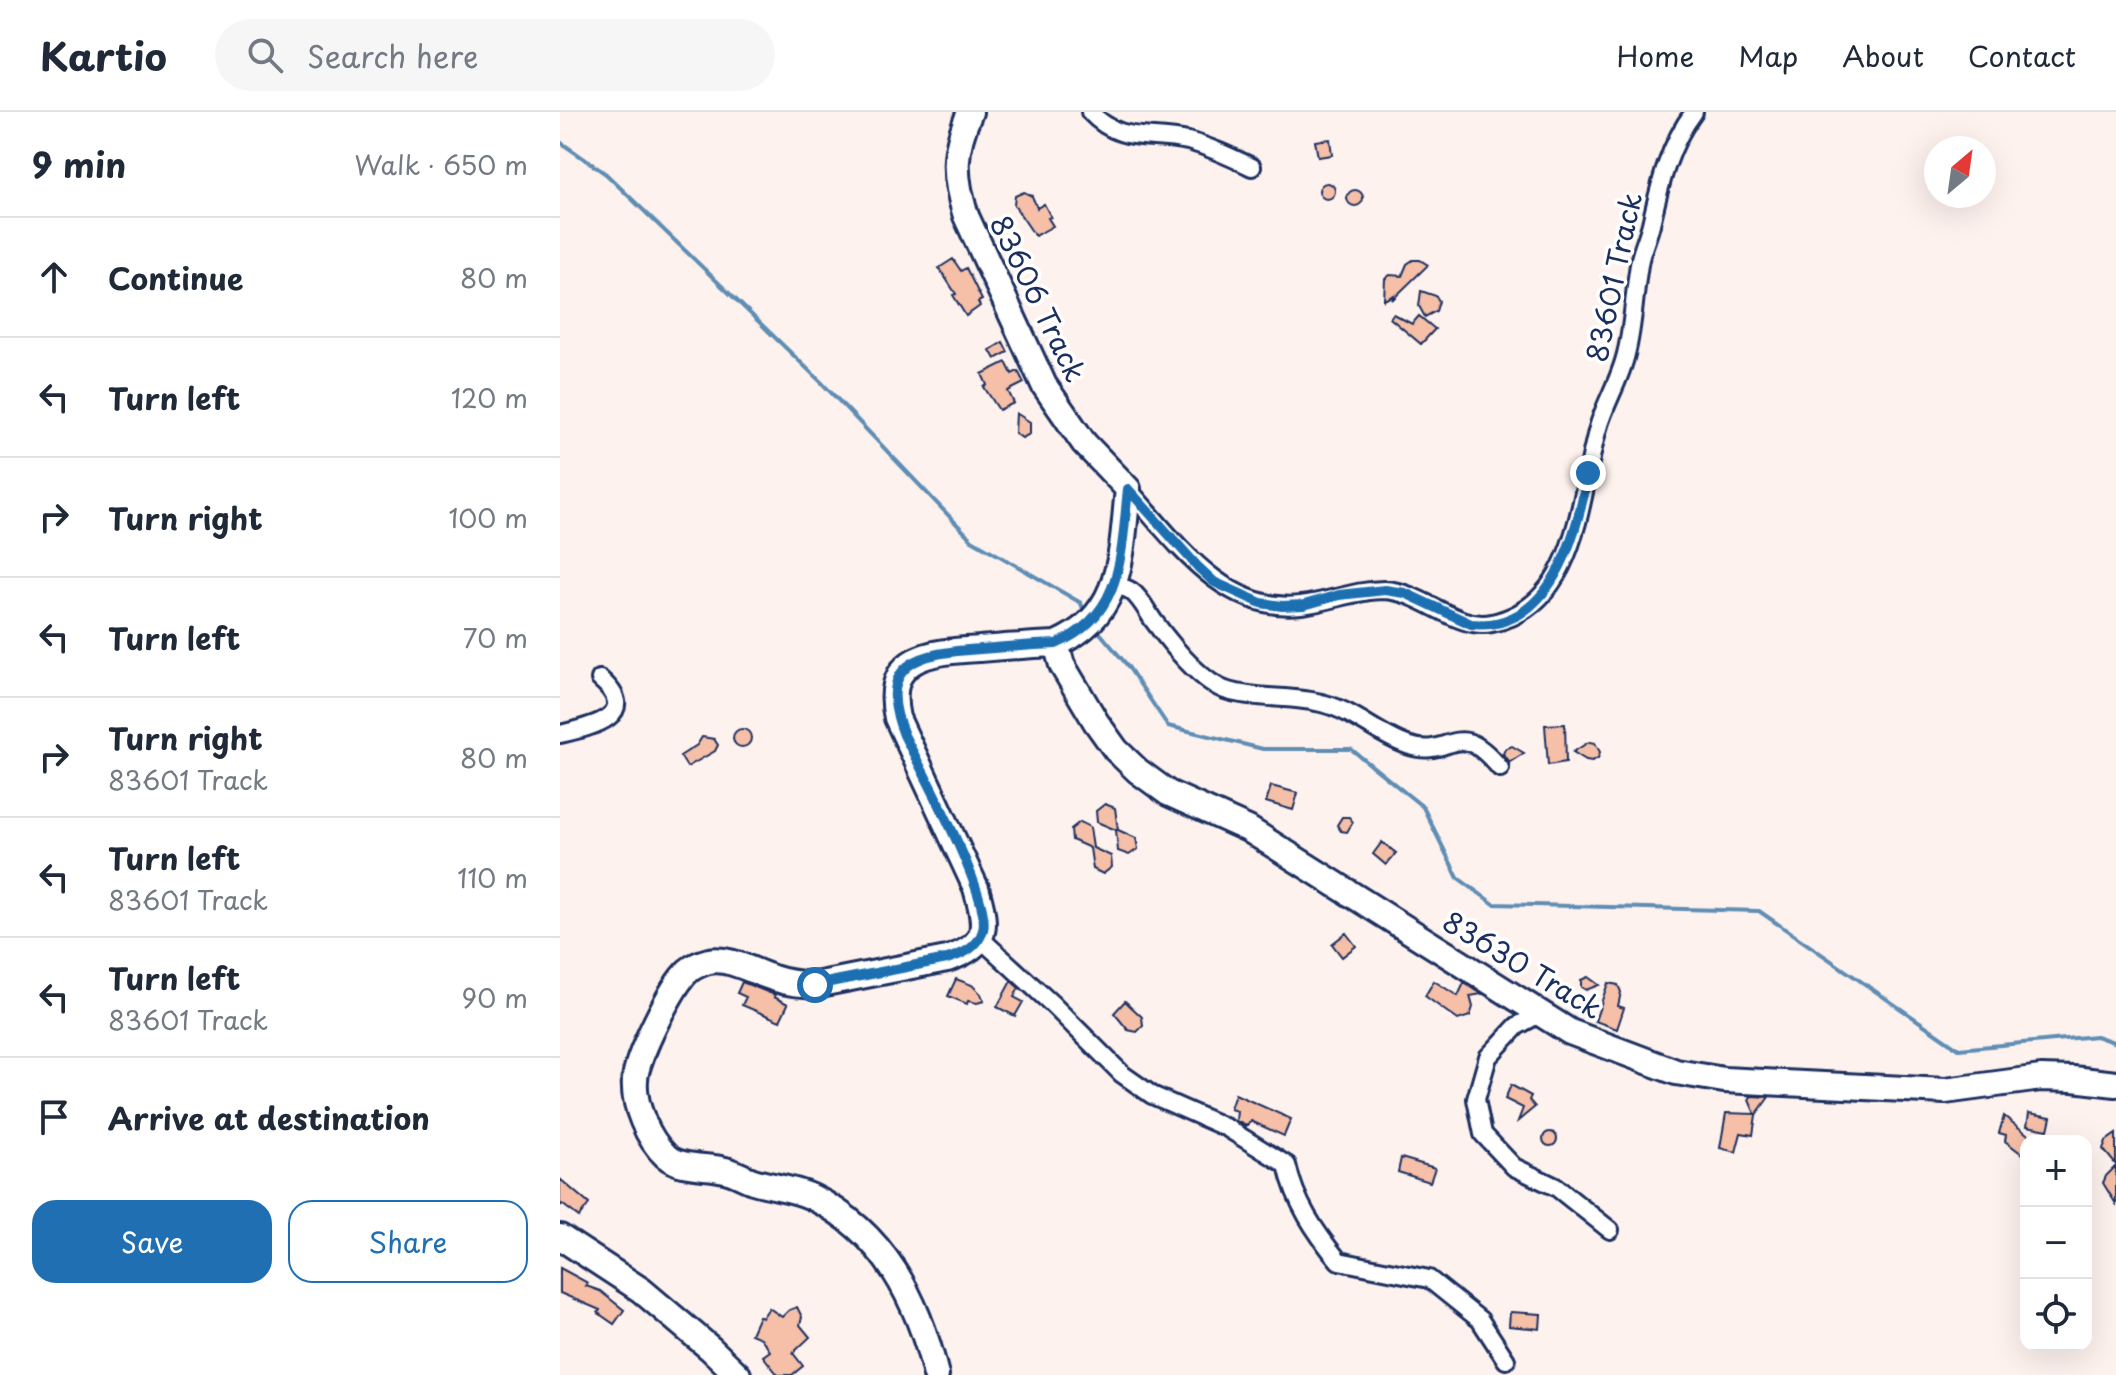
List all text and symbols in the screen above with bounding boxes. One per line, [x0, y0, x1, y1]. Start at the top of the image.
search box [215, 19, 775, 91]
text: Kartio [40, 27, 167, 84]
icon: search [243, 33, 287, 77]
text: Search here [307, 33, 478, 78]
text: Home [1616, 34, 1694, 77]
text: Map [1738, 34, 1798, 77]
text: About [1842, 34, 1924, 77]
text: Contact [1968, 34, 2076, 77]
north arrow [1924, 136, 1996, 208]
text: 9 min [32, 138, 126, 190]
text: Walk · 650 m [354, 145, 528, 184]
street label: 83601 Track [1574, 188, 1652, 366]
street label: 83606 Track [980, 207, 1098, 389]
icon: ahead [32, 255, 76, 299]
text: Continue [108, 255, 243, 300]
text: 80 m [460, 258, 528, 297]
icon: left [32, 375, 76, 419]
text: Turn left [108, 375, 240, 420]
text: 120 m [451, 378, 528, 417]
route end [1570, 455, 1606, 491]
icon: right [32, 495, 76, 539]
text: Turn right [108, 495, 263, 540]
text: 100 m [448, 498, 528, 537]
icon: left [32, 615, 76, 659]
text: Turn left [108, 615, 240, 660]
text: 70 m [463, 618, 528, 657]
text: Turn right [108, 715, 263, 760]
icon: right [32, 735, 76, 779]
text: 80 m [460, 738, 528, 777]
text: 83601 Track [108, 760, 268, 799]
text: Turn left [108, 835, 240, 880]
icon: left [32, 855, 76, 899]
text: 110 m [457, 858, 528, 897]
text: 83601 Track [108, 880, 268, 919]
street label: 83630 Track [1435, 899, 1611, 1029]
text: Turn left [108, 955, 240, 1000]
route start [797, 967, 833, 1003]
icon: left [32, 975, 76, 1019]
text: 90 m [461, 978, 528, 1017]
text: 83601 Track [108, 1000, 268, 1039]
icon: arrive [32, 1095, 76, 1139]
text: Arrive at destination [108, 1095, 430, 1140]
map controls [2020, 1135, 2092, 1351]
button: + [2020, 1135, 2092, 1207]
button: Save [32, 1200, 272, 1283]
button: Share [288, 1200, 528, 1283]
button: − [2020, 1207, 2092, 1279]
button: locate [2020, 1279, 2092, 1351]

